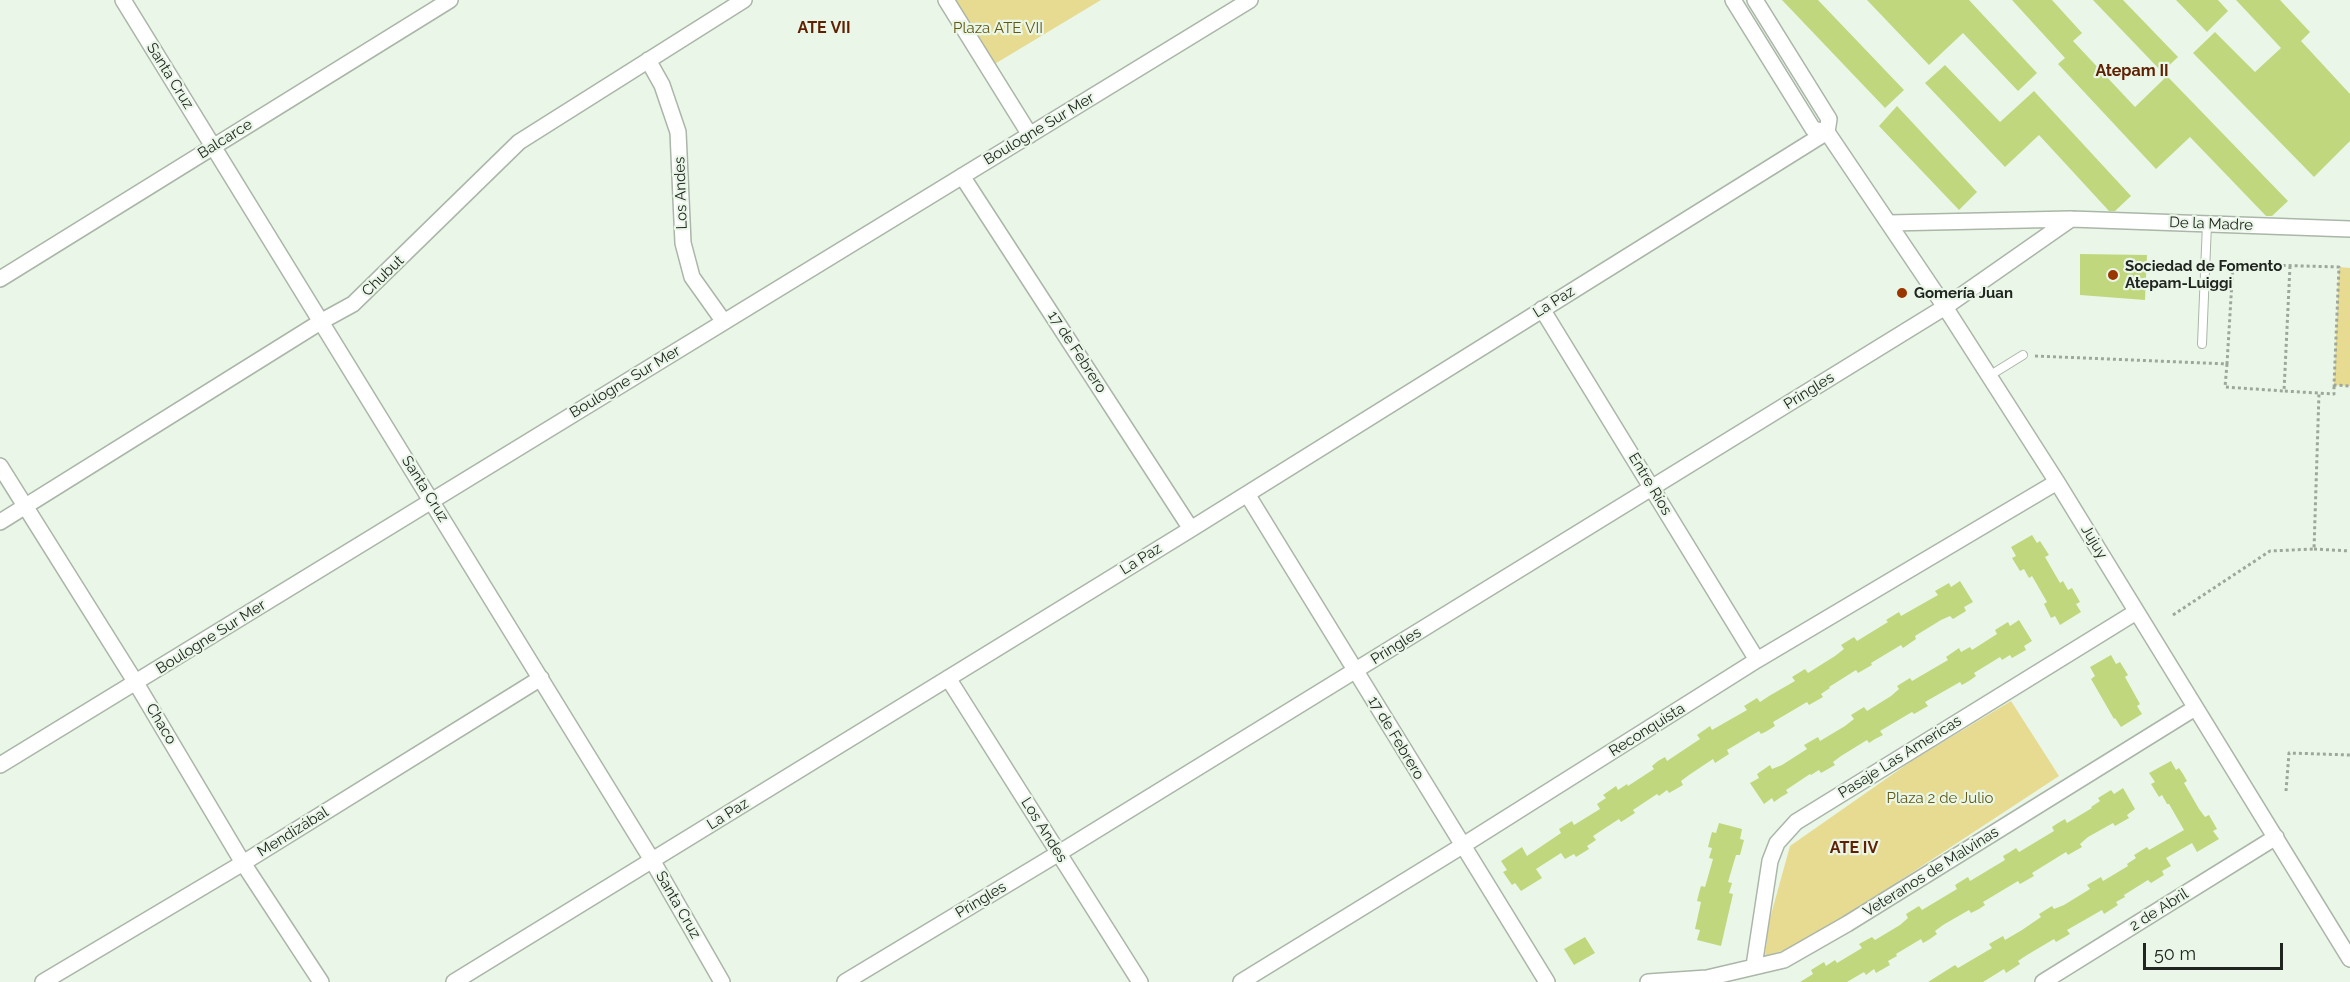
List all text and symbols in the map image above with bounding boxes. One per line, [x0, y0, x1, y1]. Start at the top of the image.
district label: ATE VII [797, 18, 851, 38]
park label: Plaza ATE VII [953, 19, 1043, 37]
street label: Santa Cruz [143, 40, 197, 112]
district label: Atepam II [2095, 61, 2169, 81]
street label: Boulogne Sur Mer [981, 89, 1097, 169]
street label: Balcarce [195, 115, 255, 163]
street label: Los Andes [671, 156, 691, 230]
street label: De la Madre [2169, 214, 2253, 234]
street label: Chubut [358, 252, 408, 300]
place label: Sociedad de Fomento Atepam-Luiggi [2125, 257, 2282, 292]
marker: Sociedad de Fomento Atepam-Luiggi [2106, 268, 2120, 282]
street label: La Paz [1530, 282, 1578, 322]
place label: Gomería Juan [1914, 284, 2013, 302]
marker: Gomería Juan [1895, 286, 1909, 300]
street label: 17 de Febrero [1044, 308, 1110, 396]
street label: Boulogne Sur Mer [567, 342, 683, 422]
street label: Pringles [1780, 369, 1838, 413]
street label: Entre Ríos [1624, 450, 1676, 518]
street label: Santa Cruz [398, 453, 452, 525]
street label: Jujuy [2077, 522, 2111, 562]
street label: La Paz [1117, 539, 1165, 579]
street label: Boulogne Sur Mer [153, 596, 269, 678]
street label: Pringles [1367, 624, 1425, 668]
street label: 17 de Febrero [1364, 693, 1428, 783]
street label: Chaco [142, 700, 180, 748]
street label: Reconquista [1606, 700, 1688, 760]
street label: Pasaje Las Americas [1835, 712, 1965, 802]
park label: Plaza 2 de Julio [1887, 789, 1993, 807]
street label: La Paz [704, 794, 752, 834]
street label: Los Andes [1017, 794, 1071, 866]
street label: Mendizábal [254, 803, 332, 861]
street label: Veteranos de Malvinas [1860, 823, 2002, 921]
district label: ATE IV [1830, 838, 1878, 858]
street label: Santa Cruz [652, 868, 704, 942]
street label: Pringles [952, 878, 1010, 922]
street label: 2 de Abril [2126, 885, 2192, 935]
scale bar [2146, 931, 2286, 969]
text: 50 m [2154, 943, 2196, 964]

